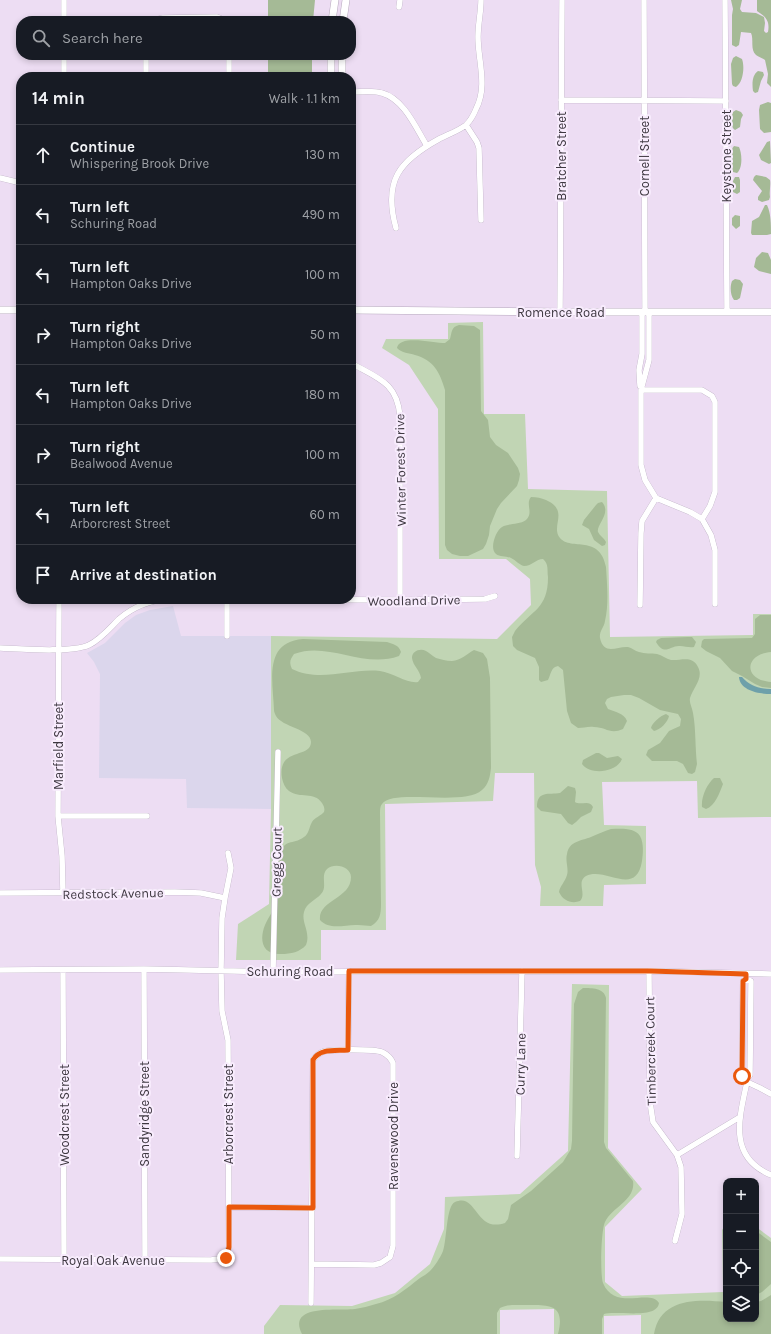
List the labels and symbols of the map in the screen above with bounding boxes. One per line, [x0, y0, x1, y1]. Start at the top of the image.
street label: Keystone Street [719, 110, 734, 202]
street label: Bratcher Street [554, 111, 569, 201]
street label: Cornell Street [637, 116, 652, 196]
street label: Romence Road [517, 305, 605, 320]
street label: Winter Forest Drive [392, 413, 409, 527]
street label: Woodland Drive [367, 592, 461, 609]
street label: Marfield Street [51, 702, 66, 790]
street label: Gregg Court [268, 827, 285, 897]
street label: Redstock Avenue [62, 885, 164, 902]
street label: Schuring Road [246, 964, 334, 979]
street label: Timbercreek Court [642, 996, 659, 1106]
street label: Curry Lane [512, 1032, 529, 1095]
street label: Sandyridge Street [137, 1061, 152, 1167]
street label: Woodcrest Street [57, 1064, 72, 1166]
street label: Arborcrest Street [221, 1064, 236, 1164]
route start [733, 1067, 751, 1085]
street label: Ravenswood Drive [386, 1082, 401, 1190]
route end [217, 1249, 235, 1267]
street label: Royal Oak Avenue [61, 1253, 165, 1268]

